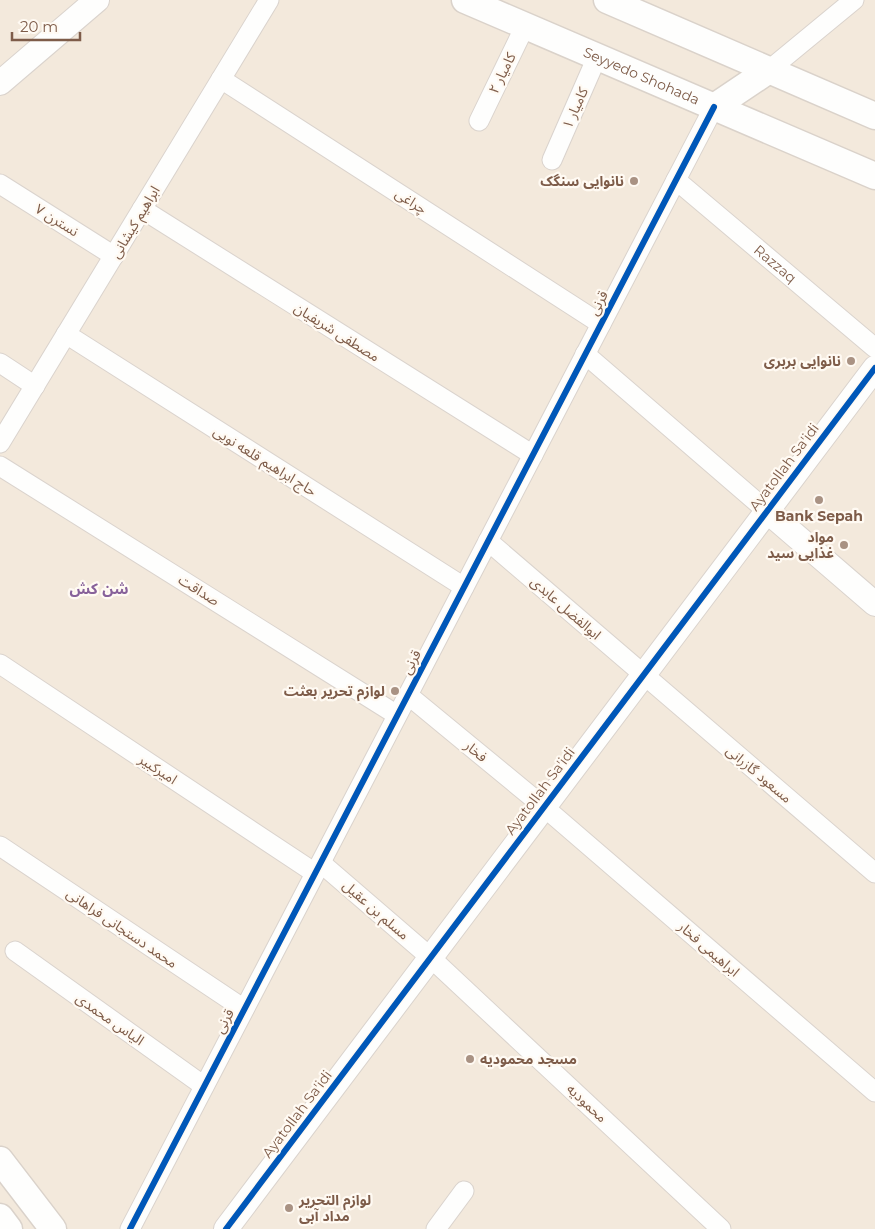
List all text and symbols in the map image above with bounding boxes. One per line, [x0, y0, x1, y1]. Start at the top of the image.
scale bar [12, 10, 80, 42]
text: 20 m [20, 17, 58, 36]
street label: Seyyedo Shohada [581, 43, 702, 109]
street label: کامیار ۲ [484, 49, 520, 96]
street label: کامیار ۱ [558, 84, 592, 131]
place label: نانوایی سنگک [540, 172, 624, 190]
marker: نانوایی سنگک [628, 175, 640, 187]
street label: ابراهیم کیشانی [106, 182, 165, 263]
street label: چراغی [391, 184, 430, 219]
street label: نسترن ۷ [32, 200, 82, 240]
street label: Razzaq [750, 241, 800, 287]
street label: قرنی [584, 288, 612, 318]
street label: مصطفی شریفیان [291, 299, 383, 365]
place label: نانوایی بربری [764, 352, 841, 370]
marker: نانوایی بربری [845, 355, 857, 367]
street label: Ayatollah Sa'idi [745, 420, 823, 514]
street label: حاج ابراهیم قلعه نویی [209, 422, 320, 502]
marker: Bank Sepah [813, 494, 825, 506]
place label: Bank Sepah [775, 507, 863, 525]
place label: مواد غذایی سید [767, 528, 834, 562]
marker: مواد غذایی سید [838, 539, 850, 551]
street label: صداقت [175, 570, 223, 610]
street label: ابوالفضل عابدی [527, 572, 605, 644]
district label: شن کش [70, 579, 128, 598]
street label: قرنی [397, 647, 425, 677]
place label: لوازم تحریر بعثت [284, 682, 385, 702]
marker: لوازم تحریر بعثت [389, 685, 401, 697]
street label: فخار [460, 736, 491, 766]
street label: مسعود گازرانی [722, 741, 796, 807]
street label: Ayatollah Sa'idi [501, 744, 579, 838]
street label: امیرکبیر [135, 749, 181, 788]
street label: مسلم بن عقیل [338, 876, 413, 945]
street label: محمد دستجانی فراهانی [63, 884, 181, 972]
street label: ابراهیمی فخار [674, 917, 743, 981]
street label: الیاس محمدی [72, 989, 148, 1049]
street label: قرنی [210, 1006, 238, 1036]
place label: مسجد محمودیه [480, 1050, 577, 1068]
marker: مسجد محمودیه [464, 1053, 476, 1065]
street label: Ayatollah Sa'idi [258, 1067, 336, 1161]
street label: محمودیه [563, 1080, 611, 1126]
place label: لوازم التحریر مداد آبی [298, 1191, 371, 1225]
marker: لوازم التحریر مداد آبی [283, 1202, 295, 1214]

